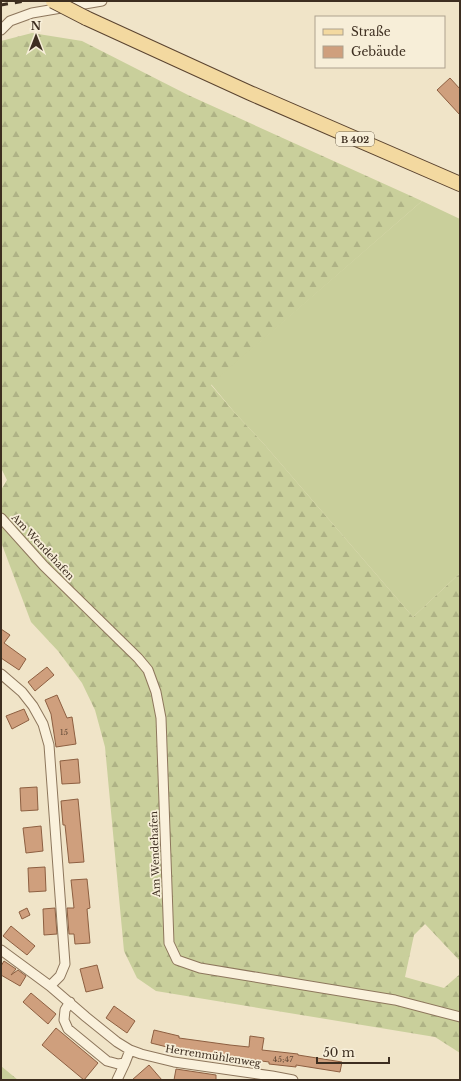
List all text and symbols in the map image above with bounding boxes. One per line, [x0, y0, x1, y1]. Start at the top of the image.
north arrow [16, 16, 56, 56]
legend [315, 16, 445, 68]
text: N [31, 19, 42, 33]
text: Straße [351, 24, 391, 39]
text: Gebäude [351, 44, 406, 59]
road number: B 402 [336, 132, 374, 146]
street label: Am Wendehafen [8, 510, 77, 583]
house number: 15 [60, 727, 69, 737]
street label: Am Wendehafen [147, 811, 163, 898]
scale bar [317, 1039, 389, 1065]
street label: Herrenmühlenweg [164, 1042, 263, 1070]
text: 50 m [323, 1045, 355, 1060]
house number: 45;47 [273, 1054, 294, 1064]

